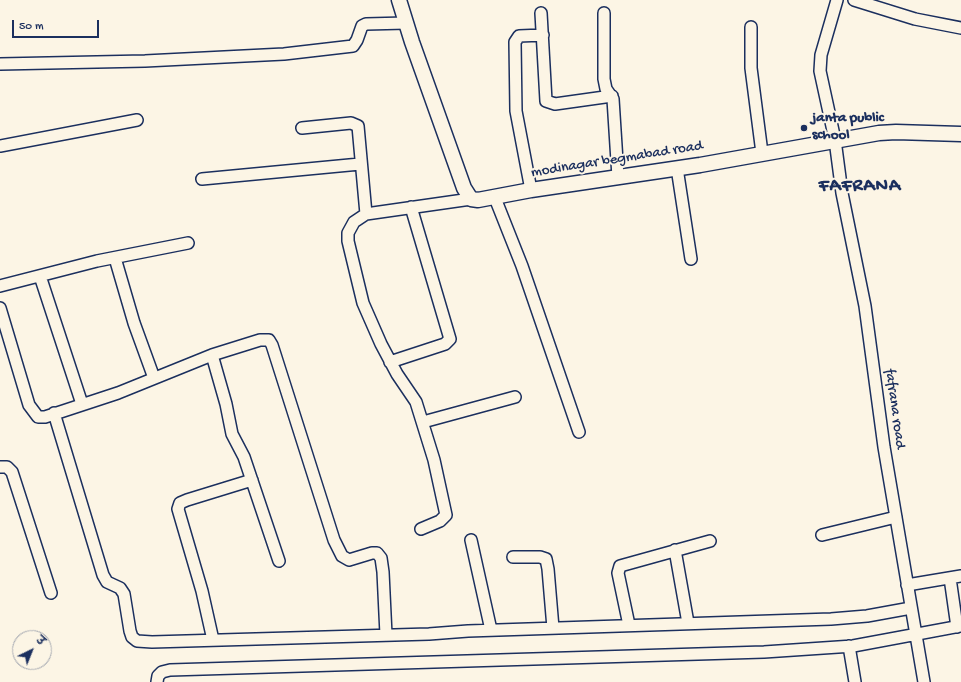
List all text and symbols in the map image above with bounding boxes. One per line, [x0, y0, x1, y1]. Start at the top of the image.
scale bar [14, 12, 101, 38]
text: 50 m [19, 20, 44, 34]
place label: janta public school [812, 110, 884, 145]
marker: janta public school [799, 123, 809, 133]
street label: modinagar begmabad road [530, 138, 704, 182]
district label: FAFRANA [819, 176, 901, 198]
street label: fafrana road [879, 368, 909, 450]
north arrow [12, 630, 52, 670]
text: उ [33, 635, 46, 649]

